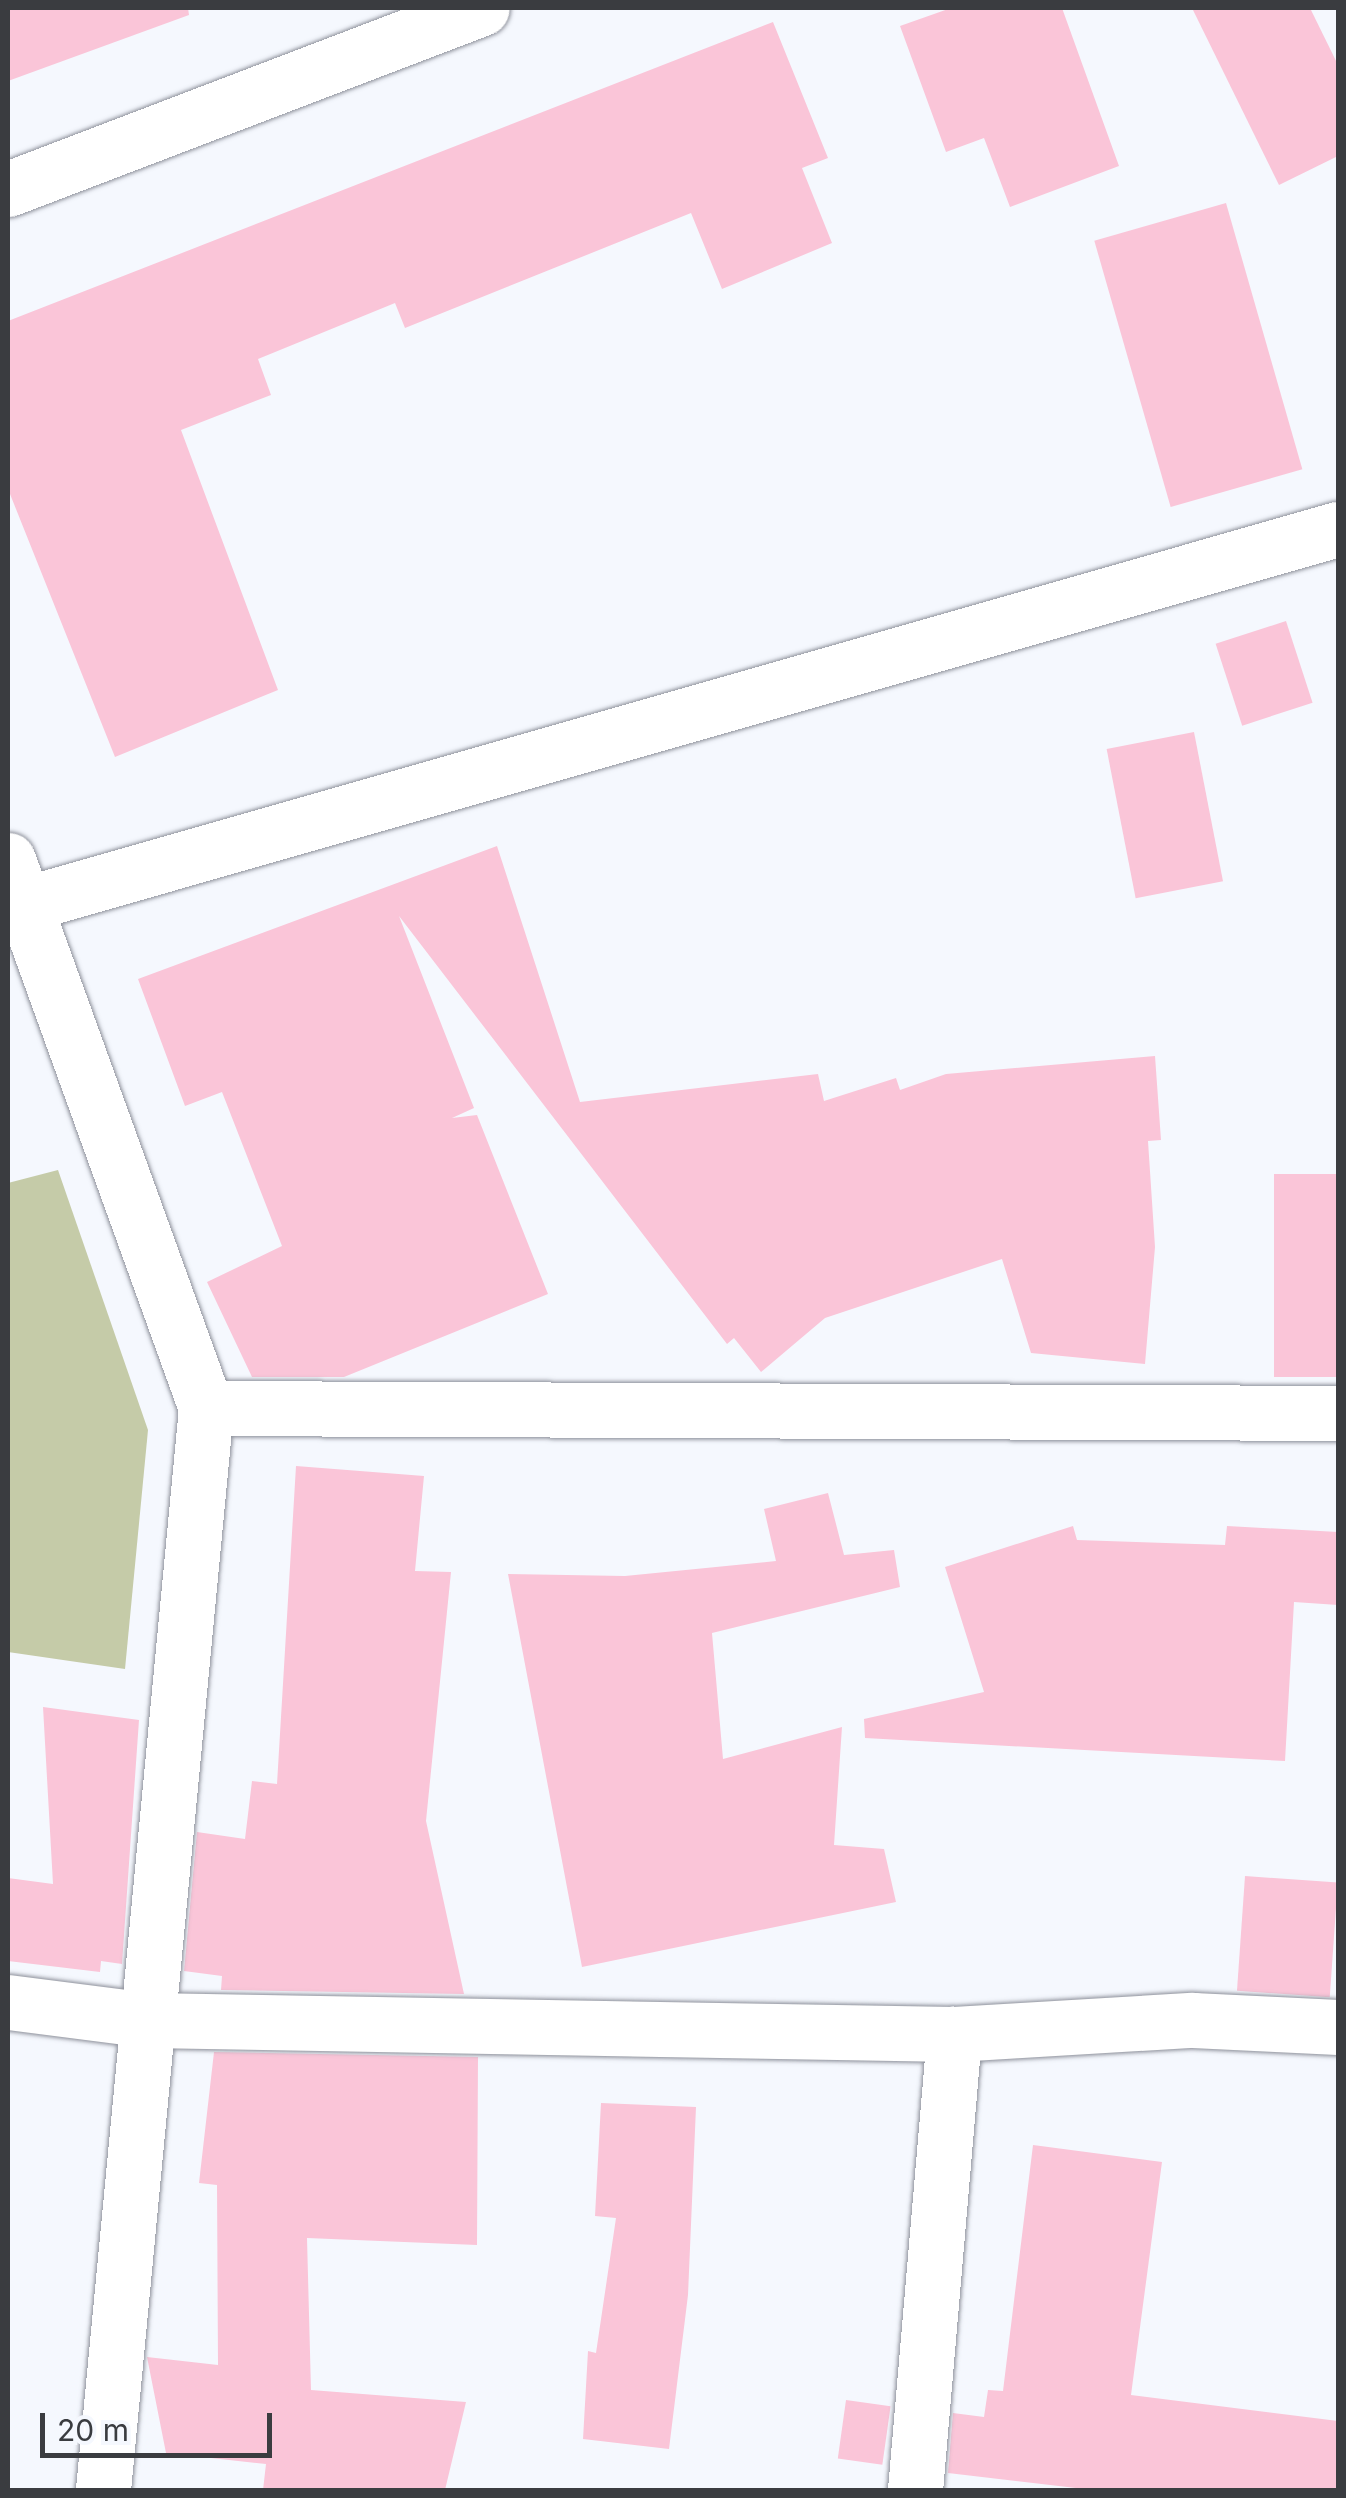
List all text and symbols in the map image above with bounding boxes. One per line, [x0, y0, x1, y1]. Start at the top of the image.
scale bar [45, 2393, 278, 2455]
text: 20 m [57, 2412, 129, 2448]

